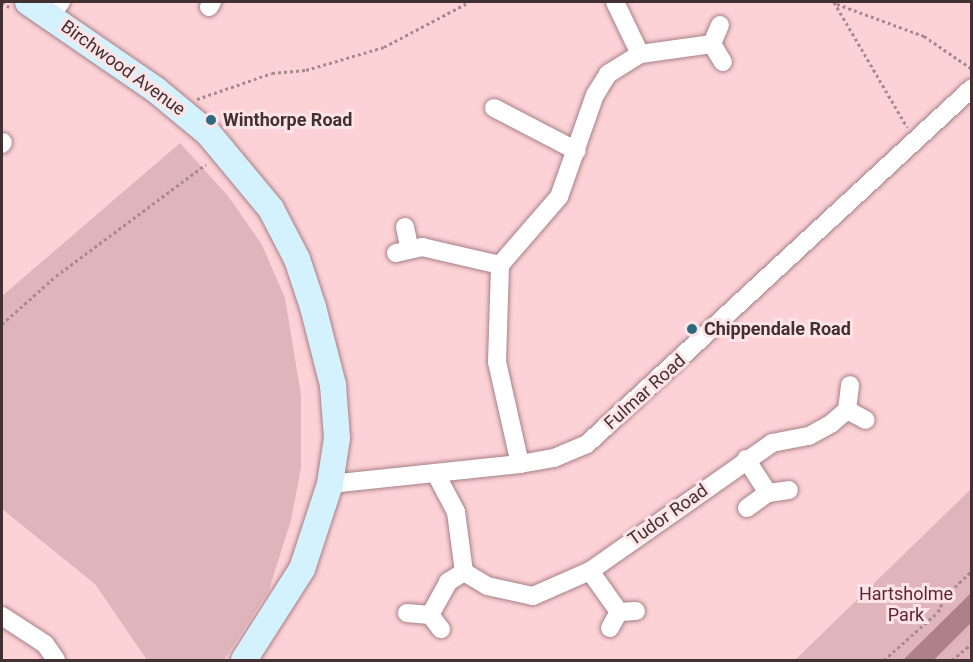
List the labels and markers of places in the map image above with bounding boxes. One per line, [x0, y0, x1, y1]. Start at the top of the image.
place label: Winthorpe Road [223, 109, 352, 131]
marker: Winthorpe Road [204, 113, 218, 127]
place label: Chippendale Road [704, 318, 851, 340]
marker: Chippendale Road [685, 322, 699, 336]

